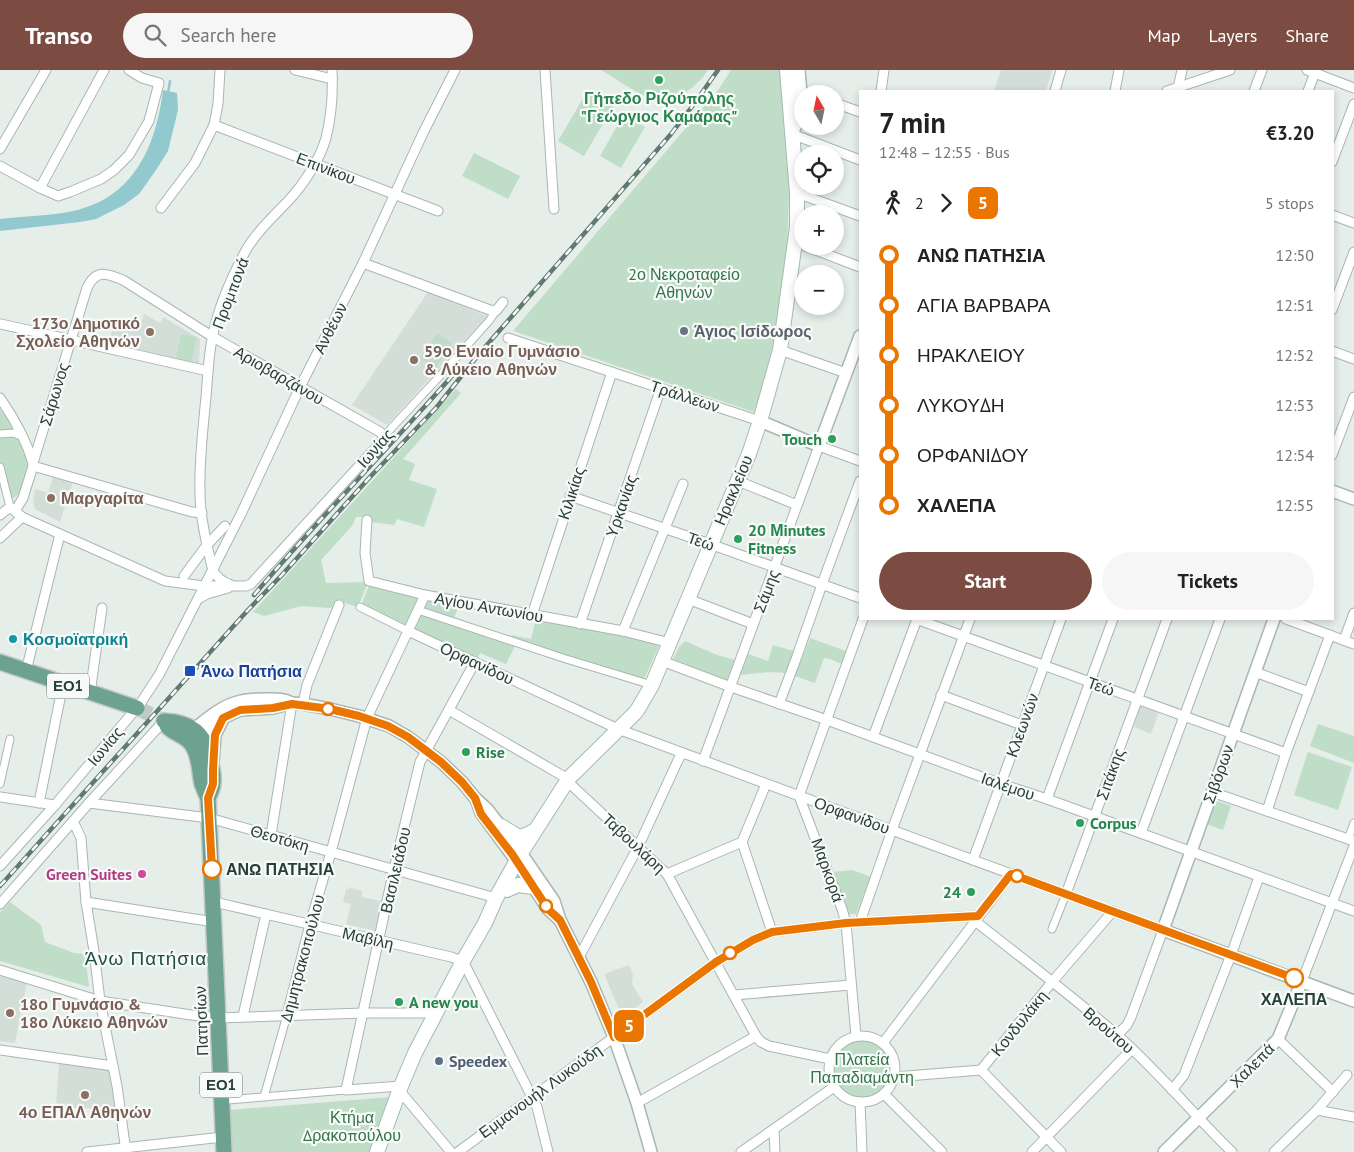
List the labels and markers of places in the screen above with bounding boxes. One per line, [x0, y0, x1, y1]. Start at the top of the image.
marker: Γήπεδο Ριζούπολης "Γεώργιος Καμάρας" [653, 74, 665, 86]
place label: Γήπεδο Ριζούπολης "Γεώργιος Καμάρας" [581, 88, 738, 126]
place label: 173ο Δημοτικό Σχολείο Αθηνών [16, 313, 140, 351]
place label: Άγιος Ισίδωρος [694, 321, 812, 341]
marker: Άγιος Ισίδωρος [678, 325, 690, 337]
marker: 173ο Δημοτικό Σχολείο Αθηνών [144, 326, 156, 338]
place label: 59ο Ενιαίο Γυμνάσιο & Λύκειο Αθηνών [424, 341, 580, 379]
marker: 59ο Ενιαίο Γυμνάσιο & Λύκειο Αθηνών [408, 354, 420, 366]
place label: Touch [782, 429, 822, 449]
marker: Touch [826, 433, 838, 445]
place label: Μαργαρίτα [61, 488, 144, 508]
marker: Μαργαρίτα [45, 492, 57, 504]
place label: 20 Μinutes Fitness [748, 520, 826, 558]
marker: 20 Μinutes Fitness [732, 533, 744, 545]
place label: Κοσμοϊατρική [23, 629, 128, 649]
marker: Κοσμοϊατρική [7, 633, 19, 645]
place label: Άνω Πατήσια [201, 661, 302, 681]
marker: Άνω Πατήσια [183, 664, 197, 678]
unlabelled marker [321, 702, 335, 716]
place label: Rise [476, 742, 505, 762]
marker: Rise [460, 746, 472, 758]
place label: Corpus [1090, 813, 1137, 833]
marker: Corpus [1074, 817, 1086, 829]
marker: ΑΝΩ ΠΑΤΗΣΙΑ [202, 859, 222, 879]
place label: ΑΝΩ ΠΑΤΗΣΙΑ [226, 859, 335, 879]
place label: Green Suites [46, 864, 132, 884]
marker: Green Suites [136, 868, 148, 880]
unlabelled marker [1010, 869, 1024, 883]
place label: 24 [943, 882, 961, 902]
marker: 24 [965, 886, 977, 898]
unlabelled marker [539, 899, 553, 913]
unlabelled marker [723, 946, 737, 960]
marker: ΧΑΛΕΠΑ [1284, 968, 1304, 988]
place label: ΧΑΛΕΠΑ [1261, 989, 1328, 1009]
place label: A new you [409, 992, 478, 1012]
place label: 18ο Γυμνάσιο & 18ο Λύκειο Αθηνών [20, 994, 168, 1032]
marker: A new you [393, 996, 405, 1008]
marker: 18ο Γυμνάσιο & 18ο Λύκειο Αθηνών [4, 1007, 16, 1019]
place label: Speedex [449, 1051, 508, 1071]
marker: Speedex [433, 1055, 445, 1067]
marker: 4ο ΕΠΑΛ Αθηνών [79, 1089, 91, 1101]
place label: 4ο ΕΠΑΛ Αθηνών [19, 1102, 151, 1122]

